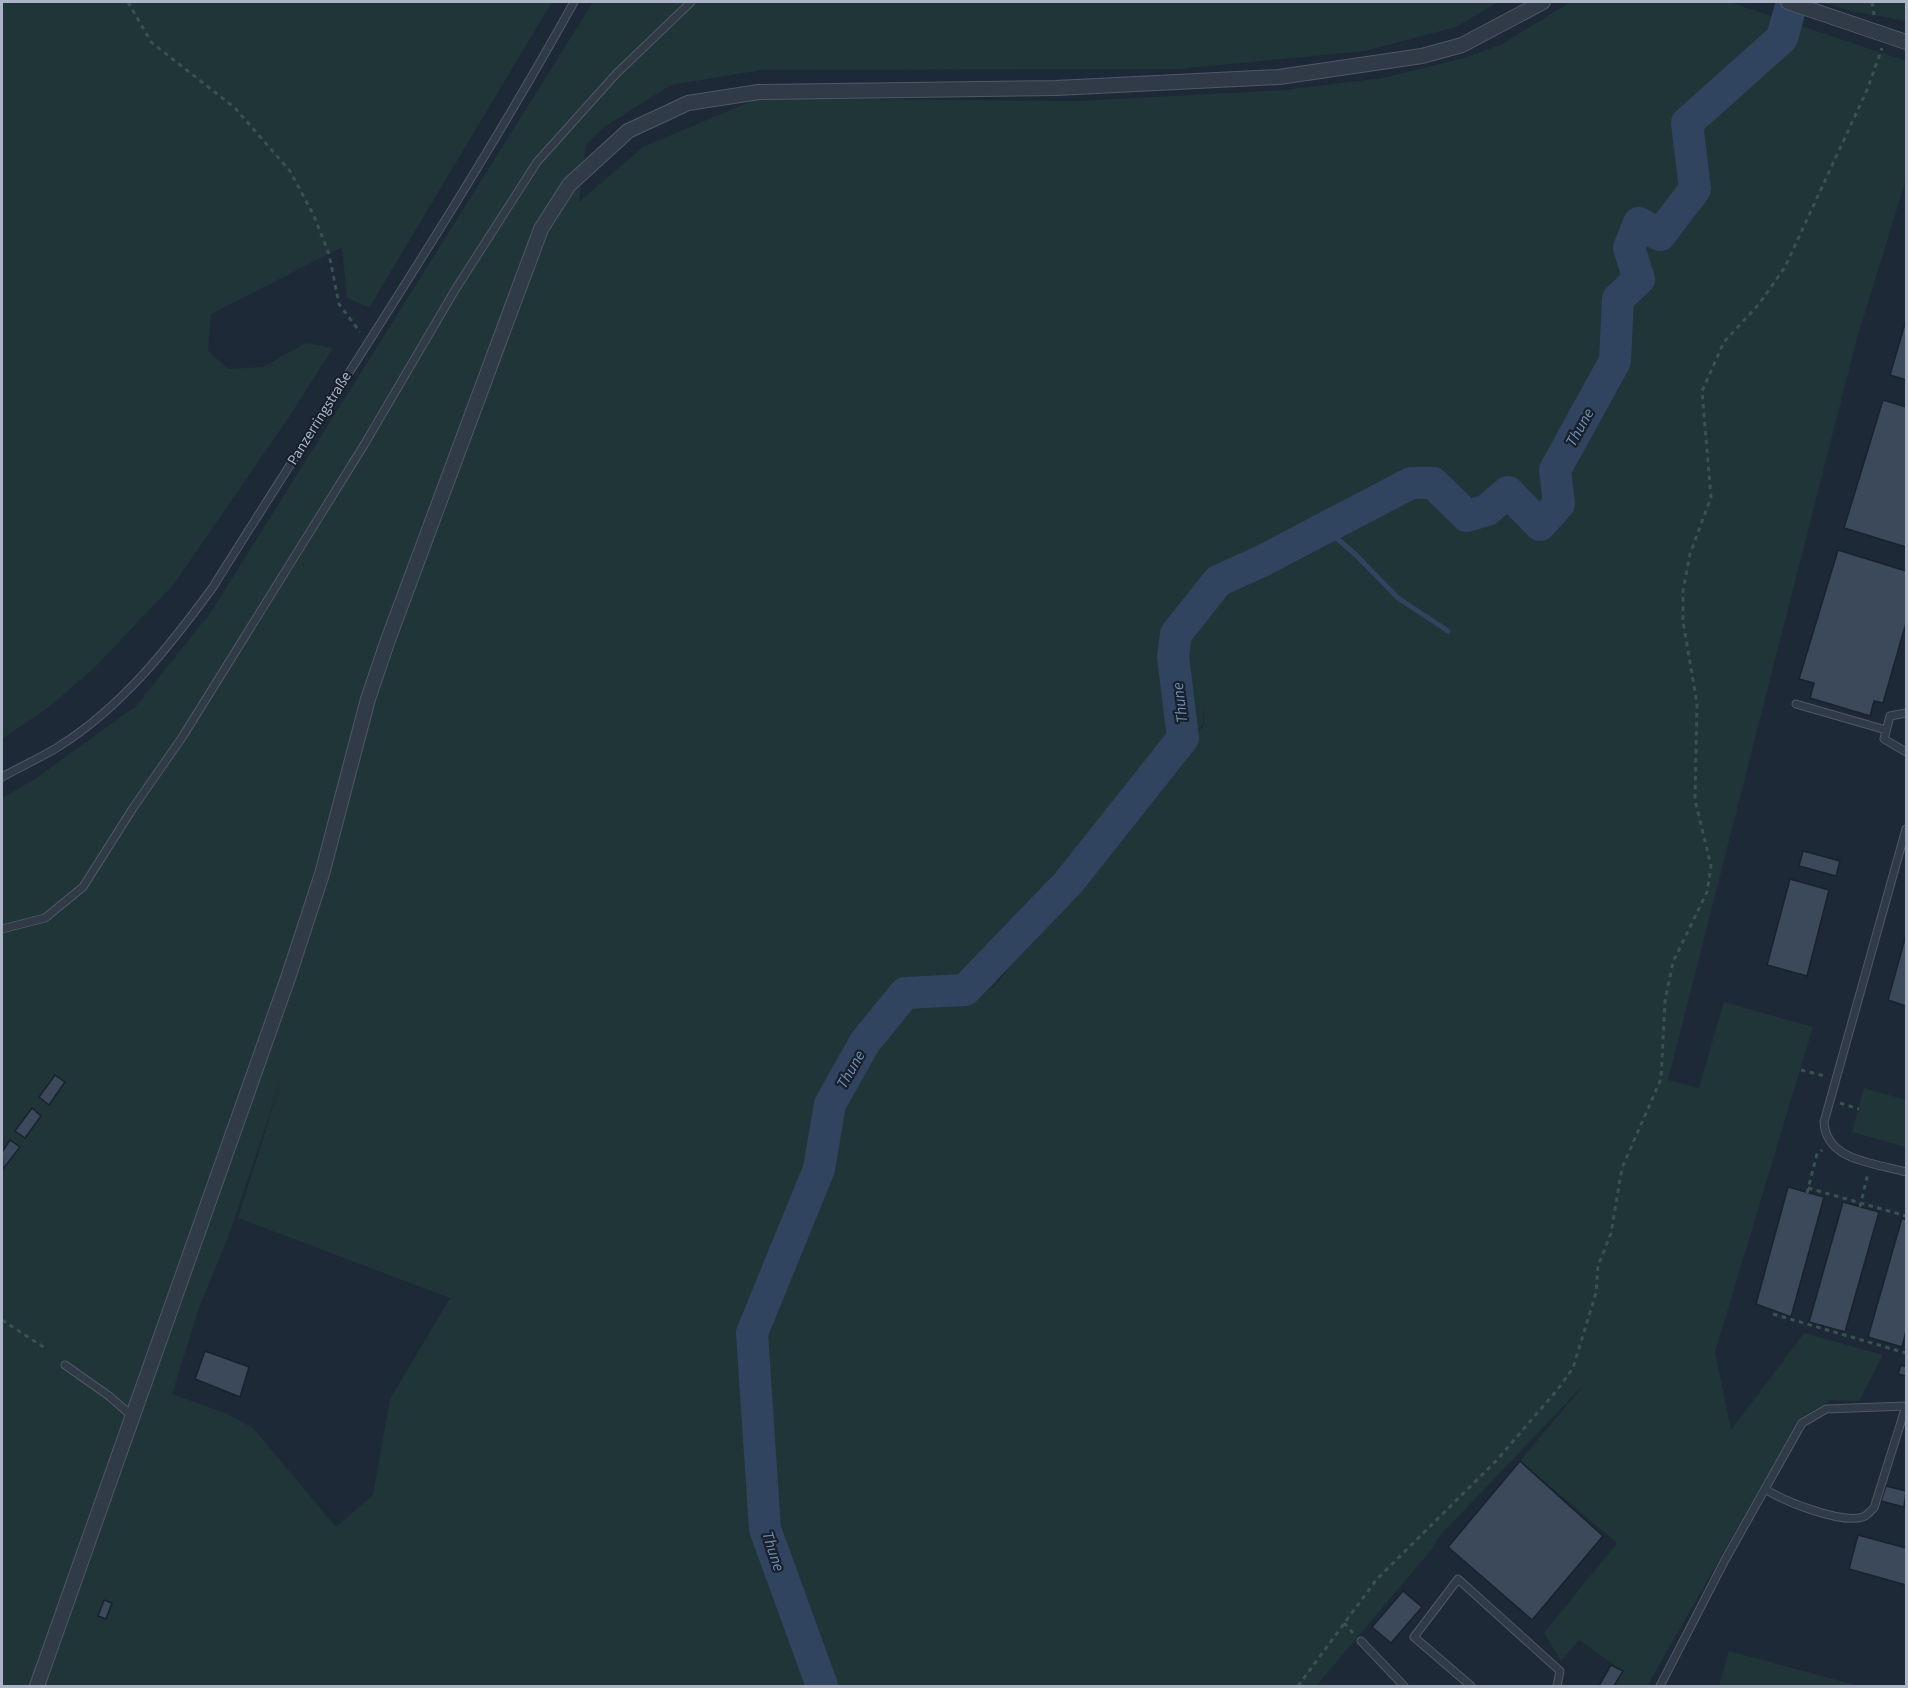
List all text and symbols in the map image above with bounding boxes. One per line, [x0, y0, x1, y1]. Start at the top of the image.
street label: Panzerringstraße [282, 367, 357, 469]
water label: Thune [1560, 404, 1600, 451]
water label: Thune [1167, 681, 1193, 725]
water label: Thune [831, 1046, 871, 1093]
water label: Thune [756, 1528, 790, 1574]

